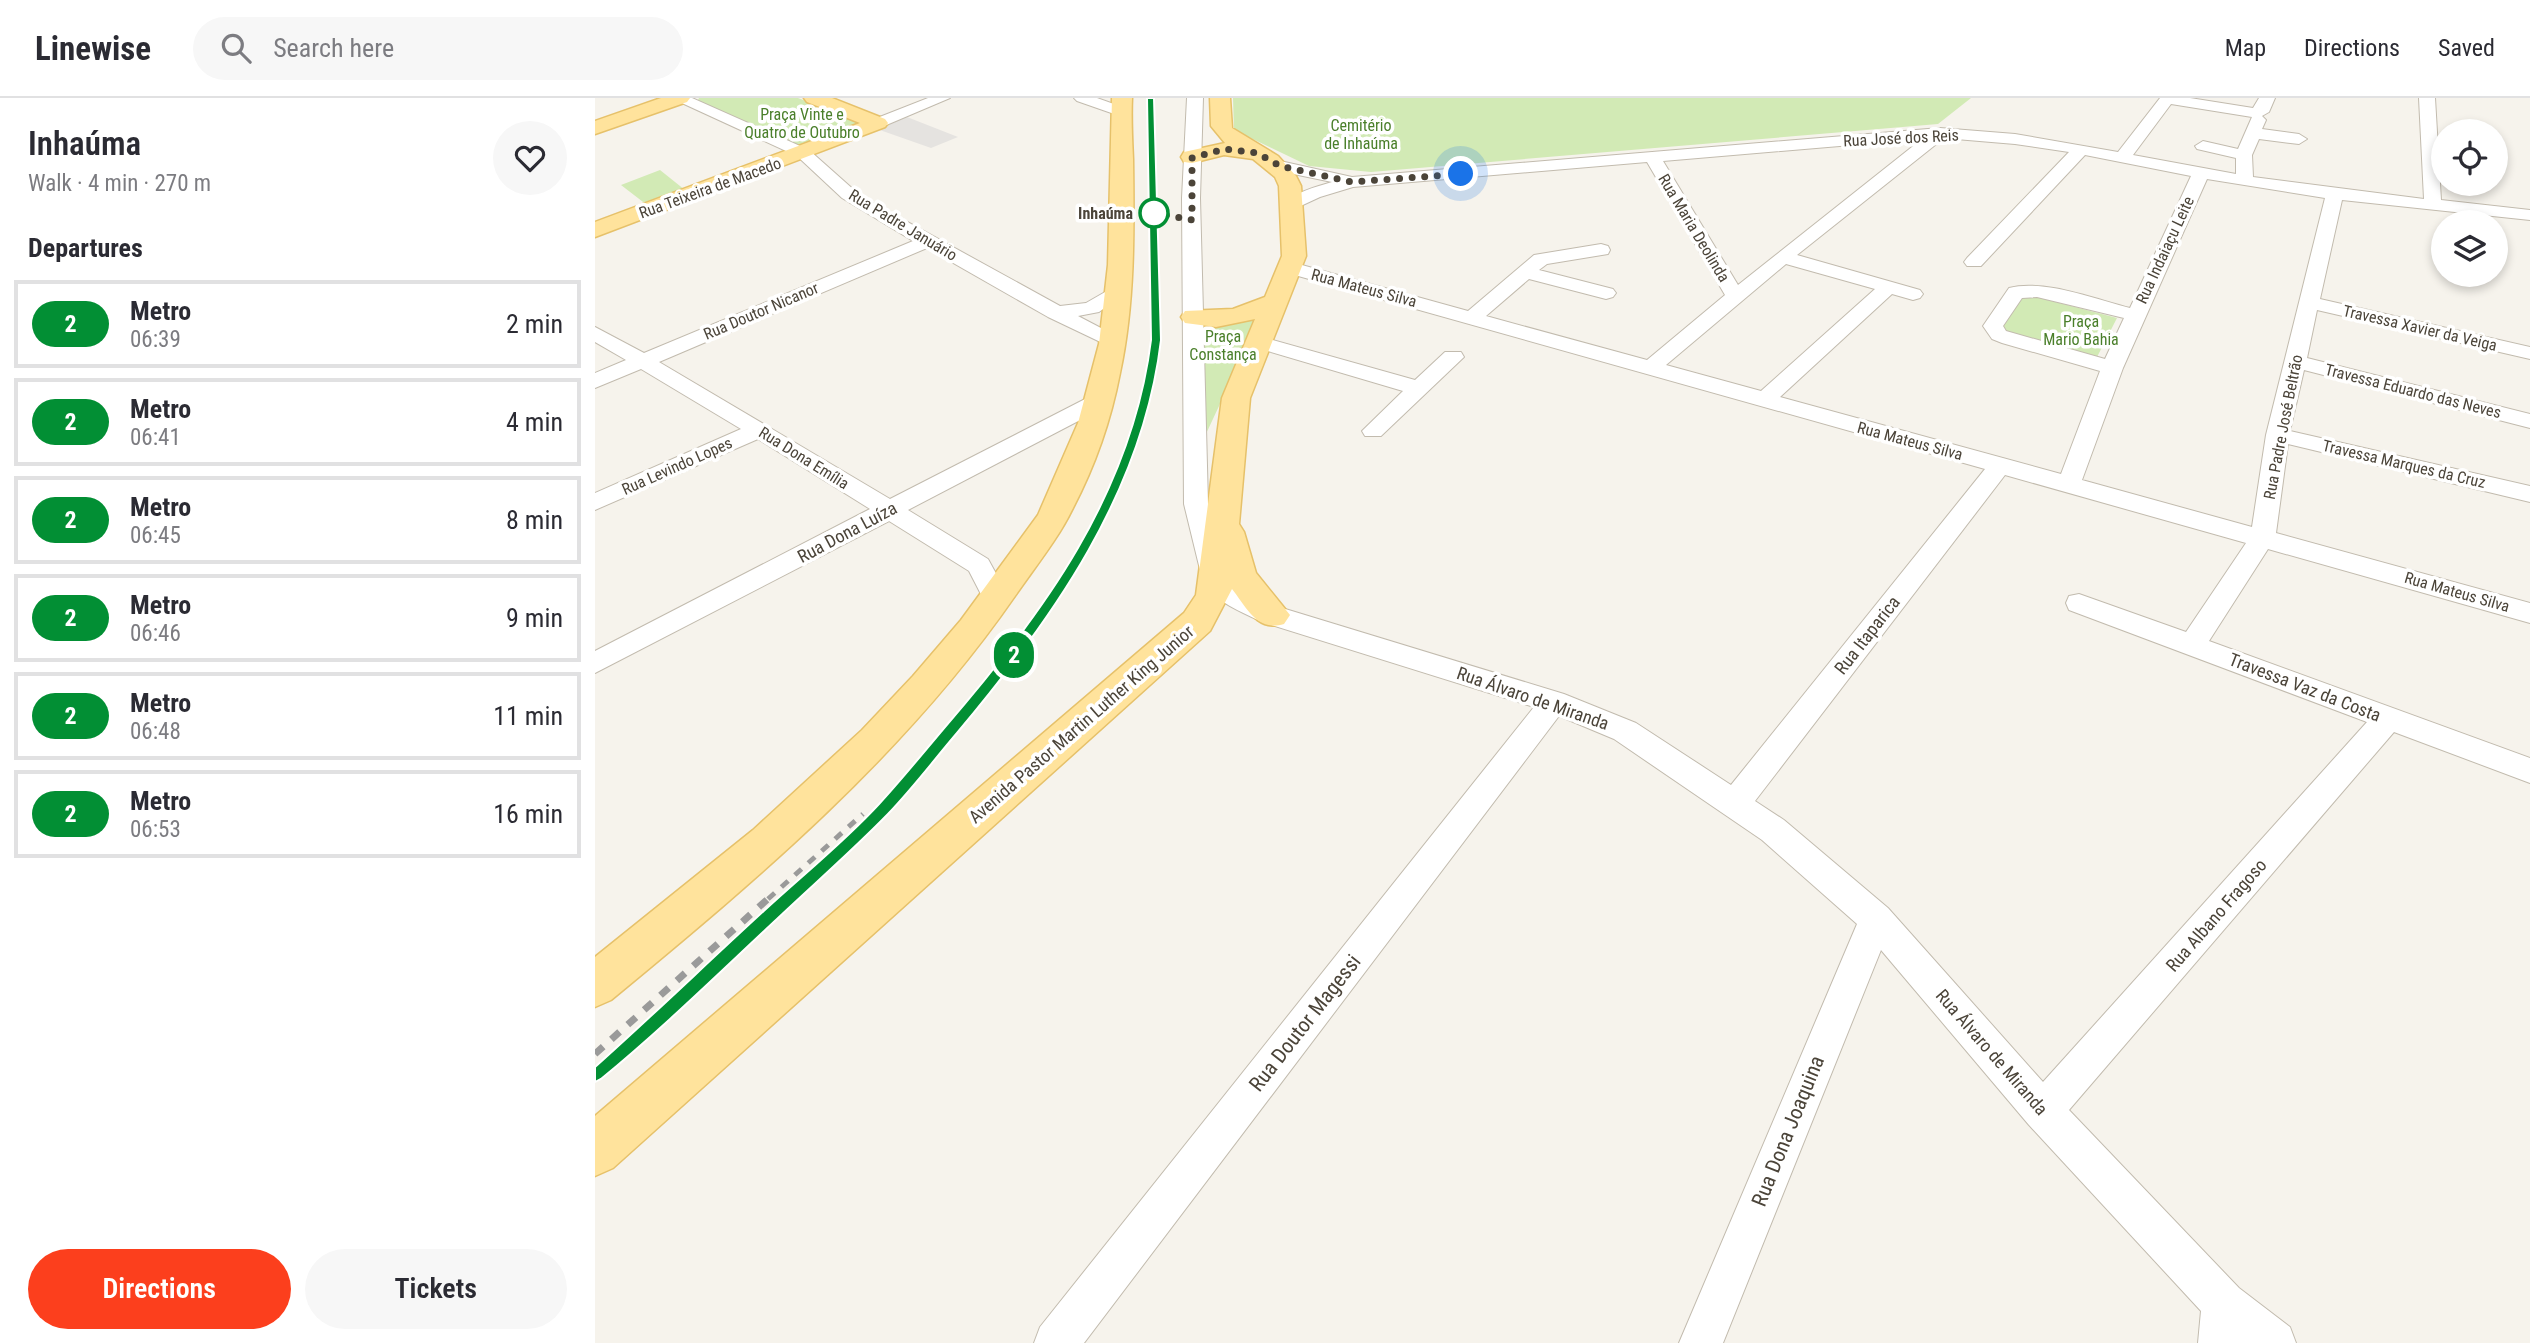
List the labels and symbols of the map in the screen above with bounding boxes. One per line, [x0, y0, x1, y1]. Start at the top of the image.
park label: Praça Vinte e Quatro de Outubro [744, 105, 860, 142]
park label: Cemitério de Inhaúma [1324, 116, 1398, 153]
street label: Rua José dos Reis [1843, 125, 1959, 151]
street label: Rua Teixeira de Macedo [636, 153, 784, 223]
your location [1443, 156, 1478, 191]
street label: Rua Maria Deolinda [1654, 171, 1734, 285]
street label: Rua Padre Januário [845, 185, 961, 265]
street label: Rua Indaiaçu Leite [2132, 193, 2198, 307]
marker: Inhaúma [1139, 198, 1169, 228]
place label: Inhaúma [1078, 204, 1133, 223]
street label: Rua Mateus Silva [1309, 265, 1419, 311]
street label: Rua Doutor Nicanor [701, 278, 821, 344]
street label: Travessa Xavier da Veiga [2341, 301, 2499, 355]
park label: Praça Mario Bahia [2043, 312, 2119, 349]
park label: Praça Constança [1189, 327, 1257, 364]
street label: Rua Padre José Beltrão [2260, 353, 2306, 501]
street label: Travessa Eduardo das Neves [2323, 360, 2503, 422]
street label: Rua Mateus Silva [1855, 418, 1965, 464]
street label: Rua Dona Emília [755, 423, 853, 493]
street label: Rua Levindo Lopes [619, 433, 735, 499]
street label: Travessa Marques da Cruz [2321, 436, 2487, 492]
street label: Rua Dona Luíza [794, 497, 900, 567]
street label: Rua Mateus Silva [2402, 568, 2512, 616]
street label: Rua Itaparica [1830, 592, 1904, 678]
street label: Avenida Pastor Martin Luther King Junior [964, 620, 1198, 827]
line badge: 2 [991, 632, 1037, 678]
street label: Travessa Vaz da Costa [2226, 648, 2384, 726]
street label: Rua Álvaro de Miranda [1454, 662, 1612, 734]
street label: Rua Albano Fragoso [2161, 854, 2271, 976]
street label: Rua Doutor Magessi [1244, 950, 1366, 1096]
street label: Rua Álvaro de Miranda [1932, 985, 2052, 1119]
street label: Rua Dona Joaquina [1747, 1052, 1829, 1210]

